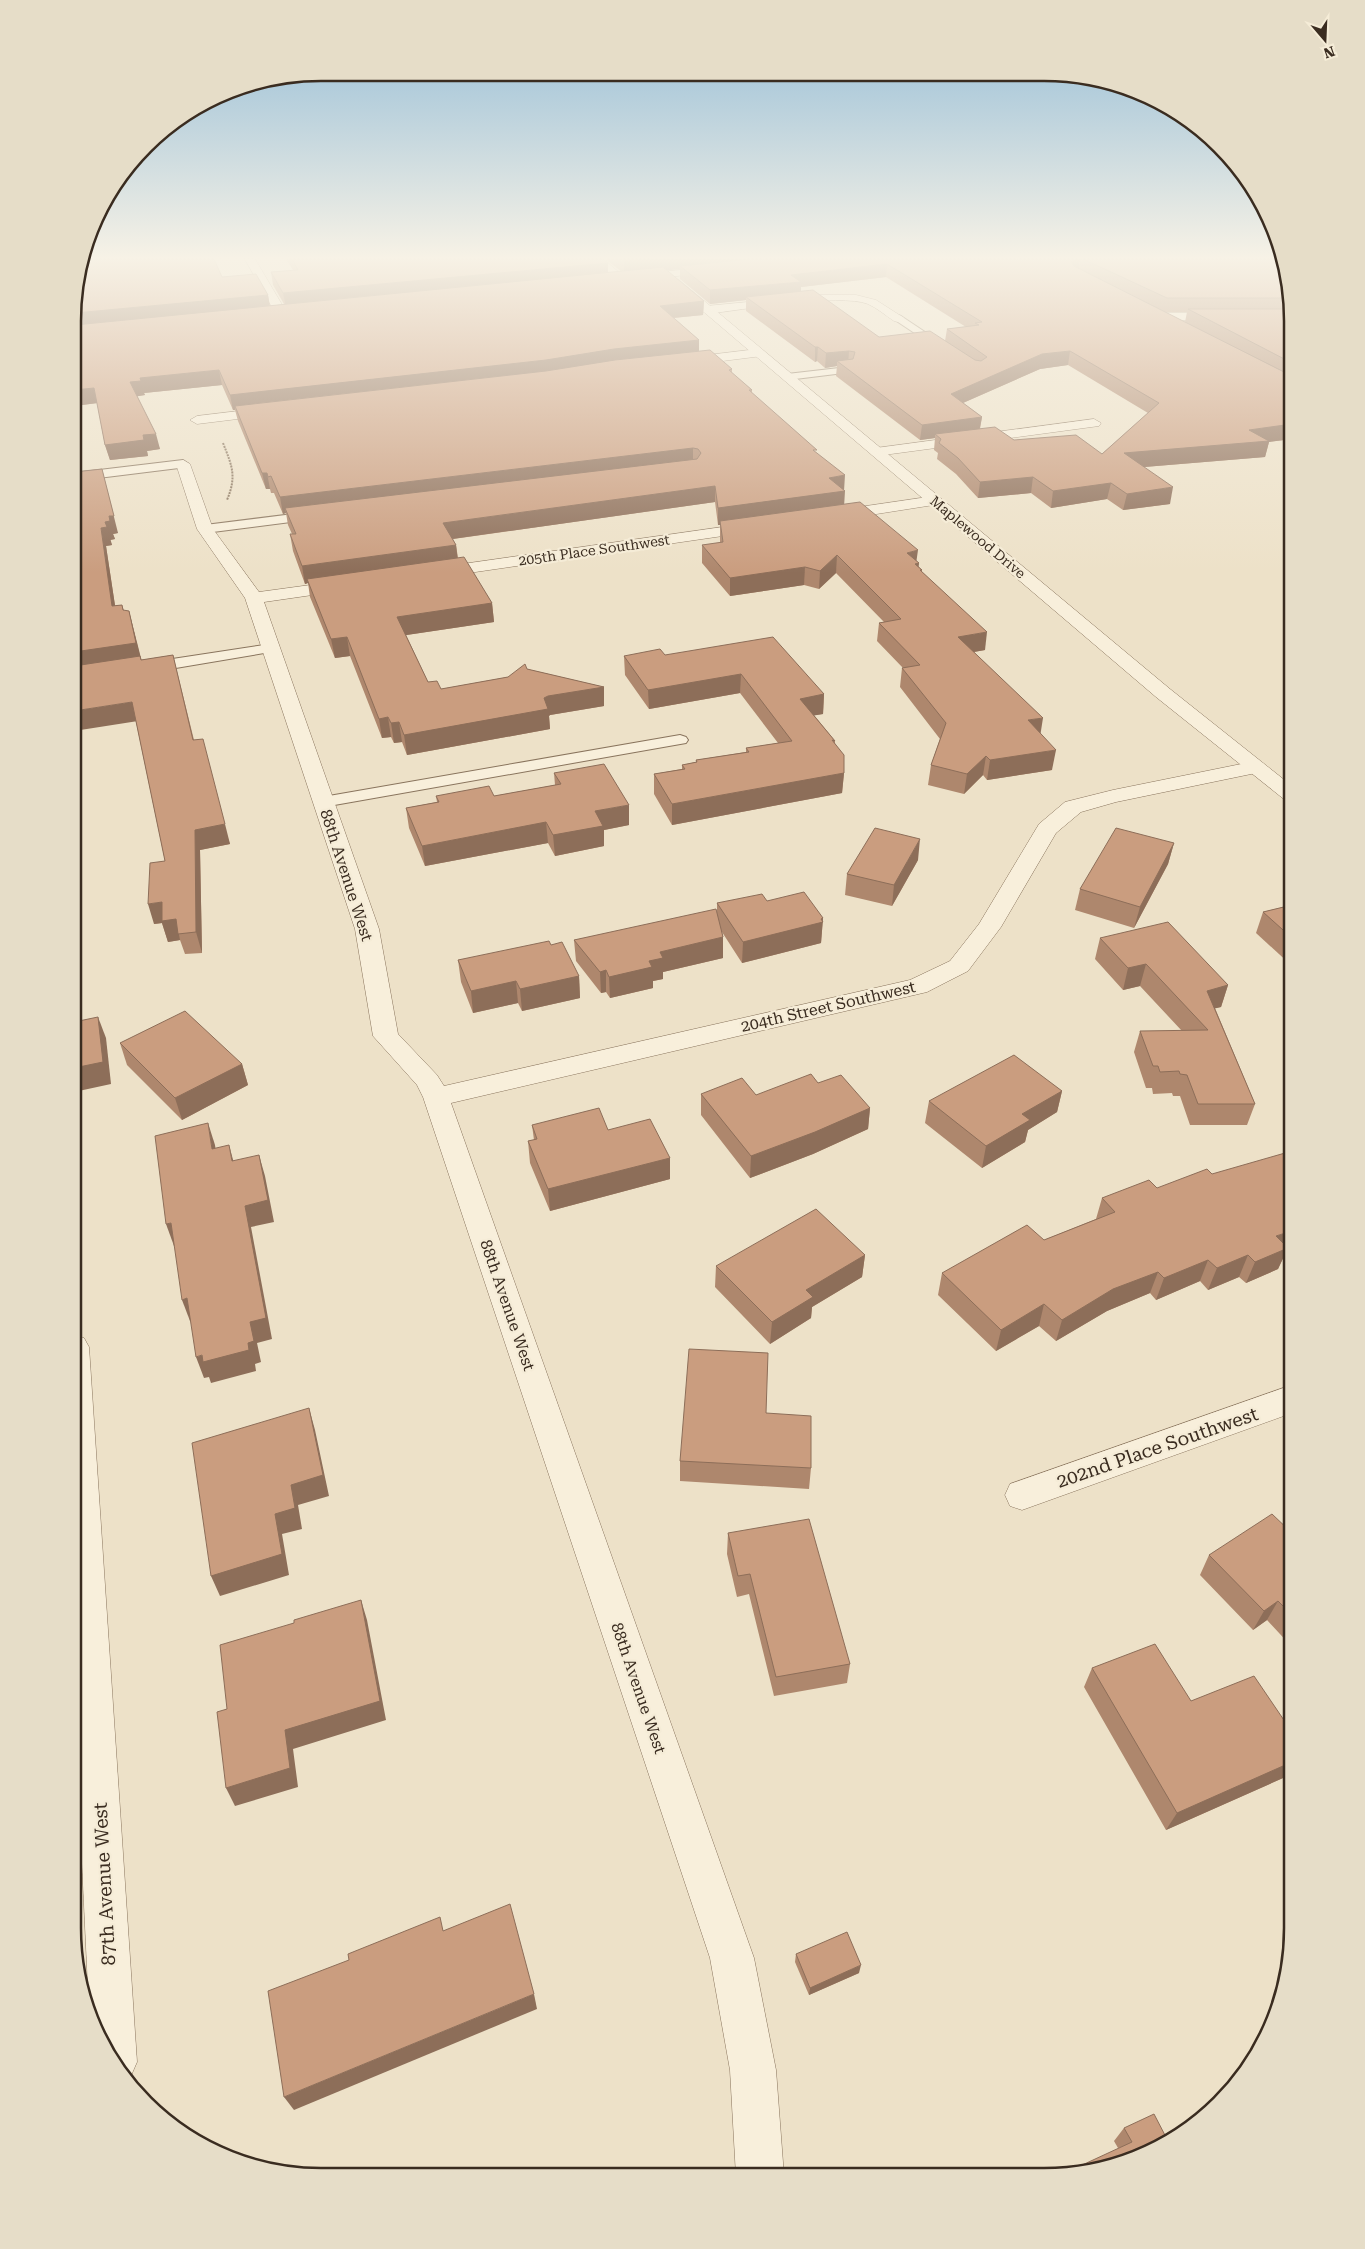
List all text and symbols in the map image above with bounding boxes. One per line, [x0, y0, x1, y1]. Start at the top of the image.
north arrow [1300, 15, 1350, 65]
text: N [1321, 43, 1337, 62]
street label: Maplewood Drive [927, 493, 1029, 582]
street label: 205th Place Southwest [517, 531, 671, 569]
street label: 88th Avenue West [316, 807, 377, 944]
street label: 204th Street Southwest [739, 977, 917, 1036]
street label: 88th Avenue West [476, 1237, 539, 1373]
street label: 202nd Place Southwest [1053, 1402, 1261, 1493]
street label: 88th Avenue West [607, 1620, 670, 1756]
street label: 87th Avenue West [89, 1802, 120, 1966]

